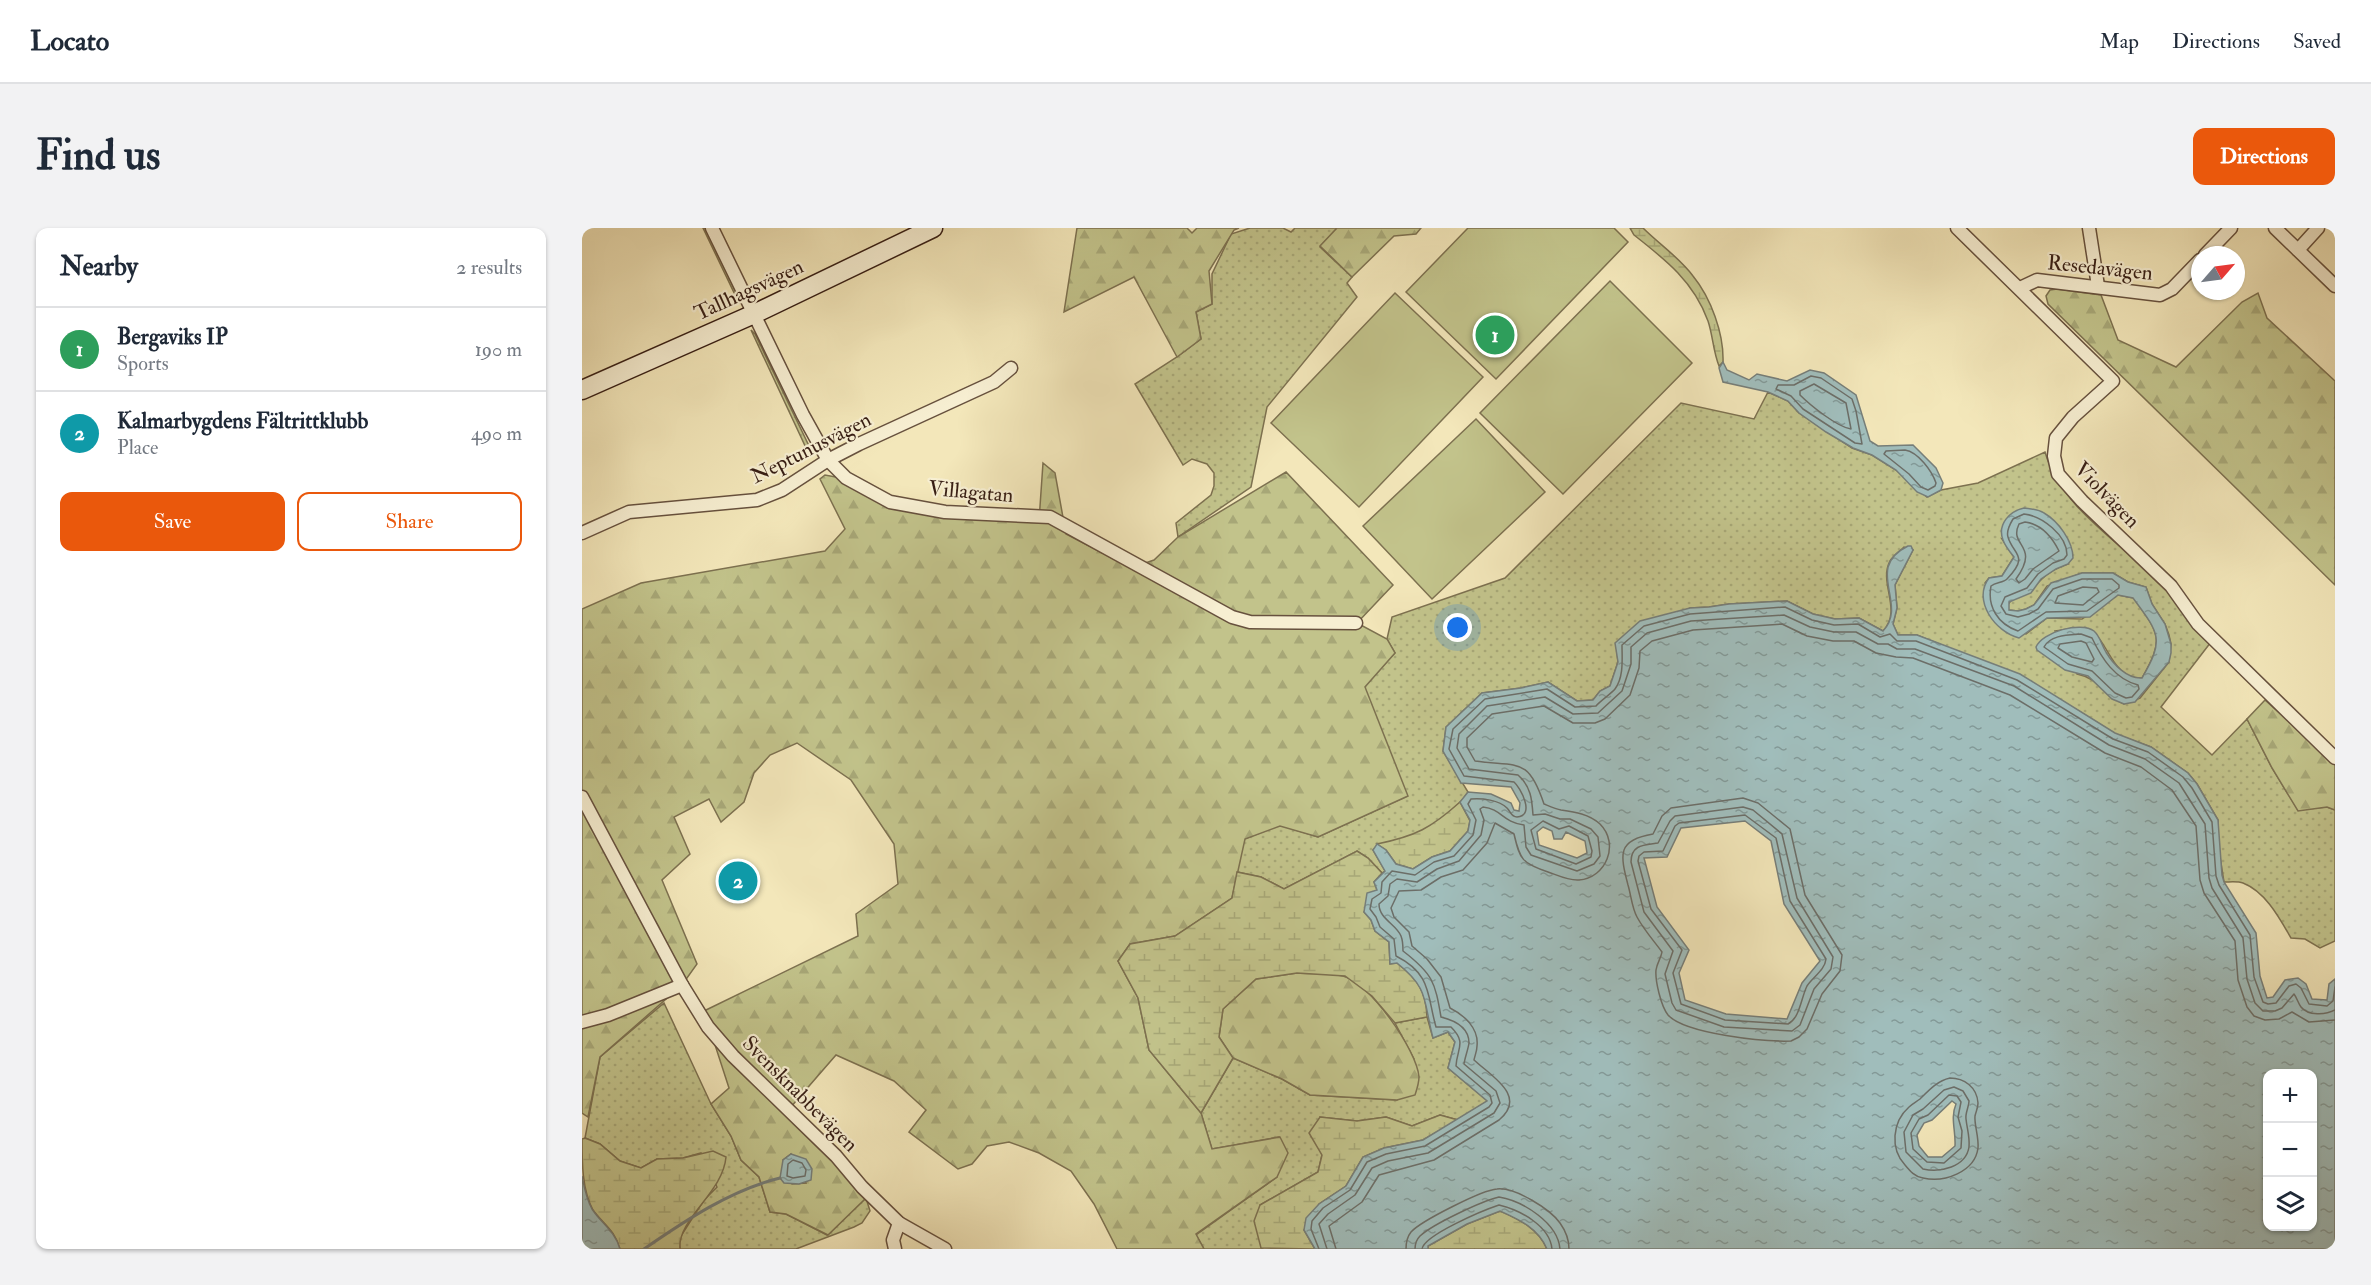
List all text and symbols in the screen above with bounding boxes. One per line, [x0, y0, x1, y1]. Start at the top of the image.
text: Locato [30, 24, 109, 59]
text: Map [2099, 28, 2139, 55]
text: Directions [2172, 28, 2260, 55]
text: Saved [2293, 28, 2341, 55]
button: Directions [2193, 128, 2335, 185]
text: Find us [36, 130, 160, 182]
north arrow [2191, 246, 2245, 300]
street label: Resedavägen [2046, 249, 2154, 287]
text: Nearby [60, 251, 138, 283]
street label: Tallhagsvägen [690, 253, 808, 327]
text: 2 results [456, 255, 522, 280]
pin: 1 [1476, 312, 1514, 358]
text: Bergaviks IP [117, 323, 228, 351]
text: 1 [76, 337, 83, 362]
text: 190 m [475, 337, 522, 362]
text: Sports [117, 351, 169, 376]
street label: Neptunusvägen [746, 406, 876, 490]
text: Kalmarbygdens Fältrittklubb [117, 407, 368, 435]
text: 2 [74, 421, 85, 446]
text: 490 m [471, 421, 522, 446]
text: Place [117, 435, 158, 460]
street label: Violvägen [2068, 456, 2146, 534]
street label: Villagatan [927, 475, 1015, 509]
button: Save [60, 492, 285, 551]
button: Share [297, 492, 522, 551]
your location [1443, 613, 1472, 642]
pin: 2 [718, 858, 758, 904]
street label: Svensknabbevägen [736, 1030, 864, 1158]
map controls [2263, 1069, 2317, 1231]
button: + [2263, 1069, 2317, 1123]
button: − [2263, 1123, 2317, 1177]
button: layers [2263, 1177, 2317, 1231]

